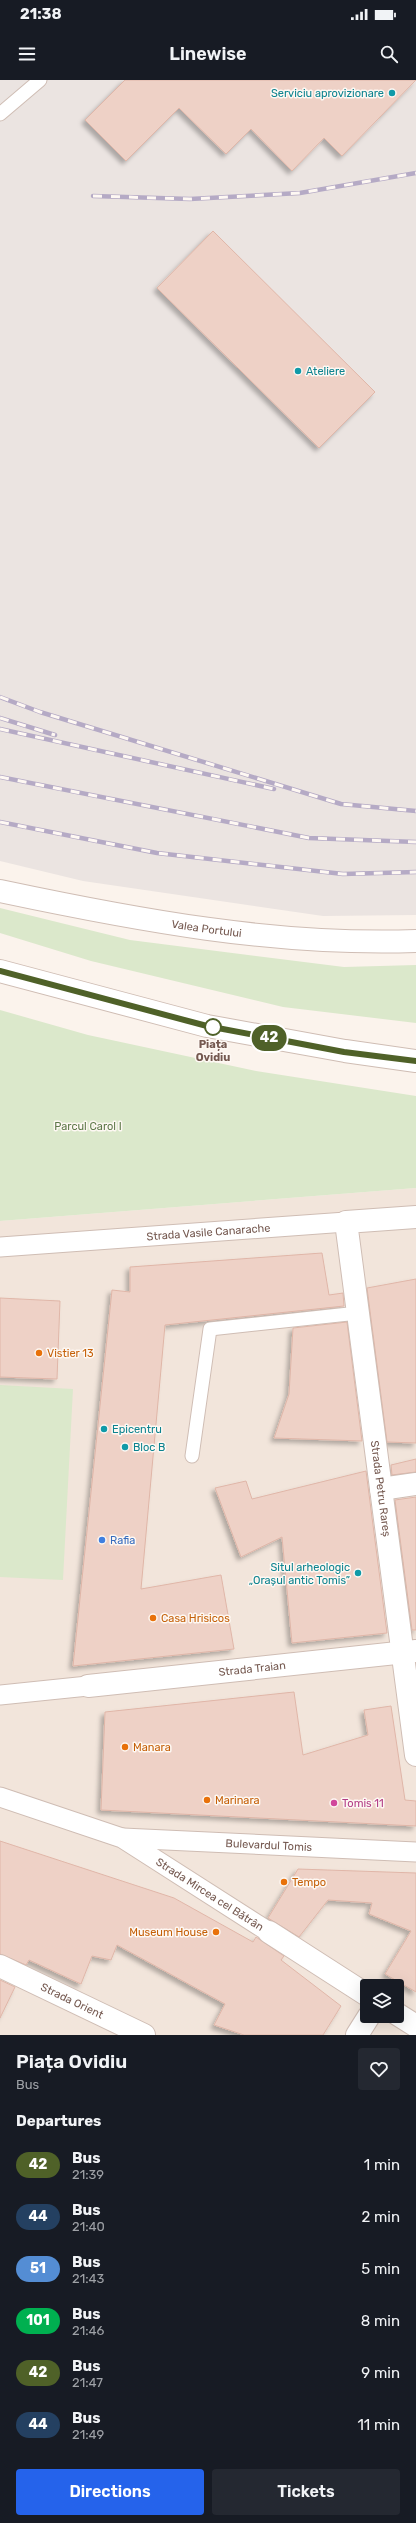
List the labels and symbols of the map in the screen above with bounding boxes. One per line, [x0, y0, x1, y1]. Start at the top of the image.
place label: Serviciu aprovizionare [271, 87, 384, 100]
marker: Serviciu aprovizionare [387, 88, 397, 98]
place label: Ateliere [306, 365, 345, 378]
marker: Ateliere [293, 366, 303, 376]
street label: Valea Portului [170, 918, 242, 940]
marker: Piața Ovidiu [204, 1018, 222, 1036]
line badge: 42 [251, 1025, 287, 1051]
place label: Piața Ovidiu [196, 1038, 230, 1064]
park label: Parcul Carol I [54, 1120, 122, 1133]
street label: Strada Vasile Canarache [146, 1221, 271, 1243]
place label: Vistier 13 [47, 1347, 94, 1360]
marker: Vistier 13 [34, 1348, 44, 1358]
place label: Epicentru [112, 1423, 162, 1436]
marker: Epicentru [99, 1424, 109, 1434]
street label: Strada Petru Rareș [368, 1440, 393, 1538]
place label: Bloc B [133, 1441, 165, 1454]
marker: Bloc B [120, 1442, 130, 1452]
place label: Rafia [110, 1534, 135, 1547]
marker: Rafia [97, 1535, 107, 1545]
place label: Situl arheologic „Orașul antic Tomis” [249, 1561, 350, 1587]
marker: Situl arheologic „Orașul antic Tomis” [353, 1568, 363, 1578]
place label: Casa Hrisicos [161, 1612, 230, 1625]
marker: Casa Hrisicos [148, 1613, 158, 1623]
street label: Strada Traian [218, 1659, 286, 1679]
place label: Manara [133, 1741, 171, 1754]
marker: Manara [120, 1742, 130, 1752]
place label: Marinara [215, 1794, 260, 1807]
marker: Marinara [202, 1795, 212, 1805]
place label: Tomis 11 [342, 1797, 384, 1810]
marker: Tomis 11 [329, 1798, 339, 1808]
street label: Bulevardul Tomis [225, 1837, 313, 1854]
street label: Strada Mircea cel Bătrân [153, 1855, 266, 1934]
place label: Tempo [292, 1876, 326, 1889]
marker: Tempo [279, 1877, 289, 1887]
place label: Museum House [129, 1926, 208, 1939]
marker: Museum House [211, 1927, 221, 1937]
street label: Strada Orient [38, 1980, 106, 2022]

